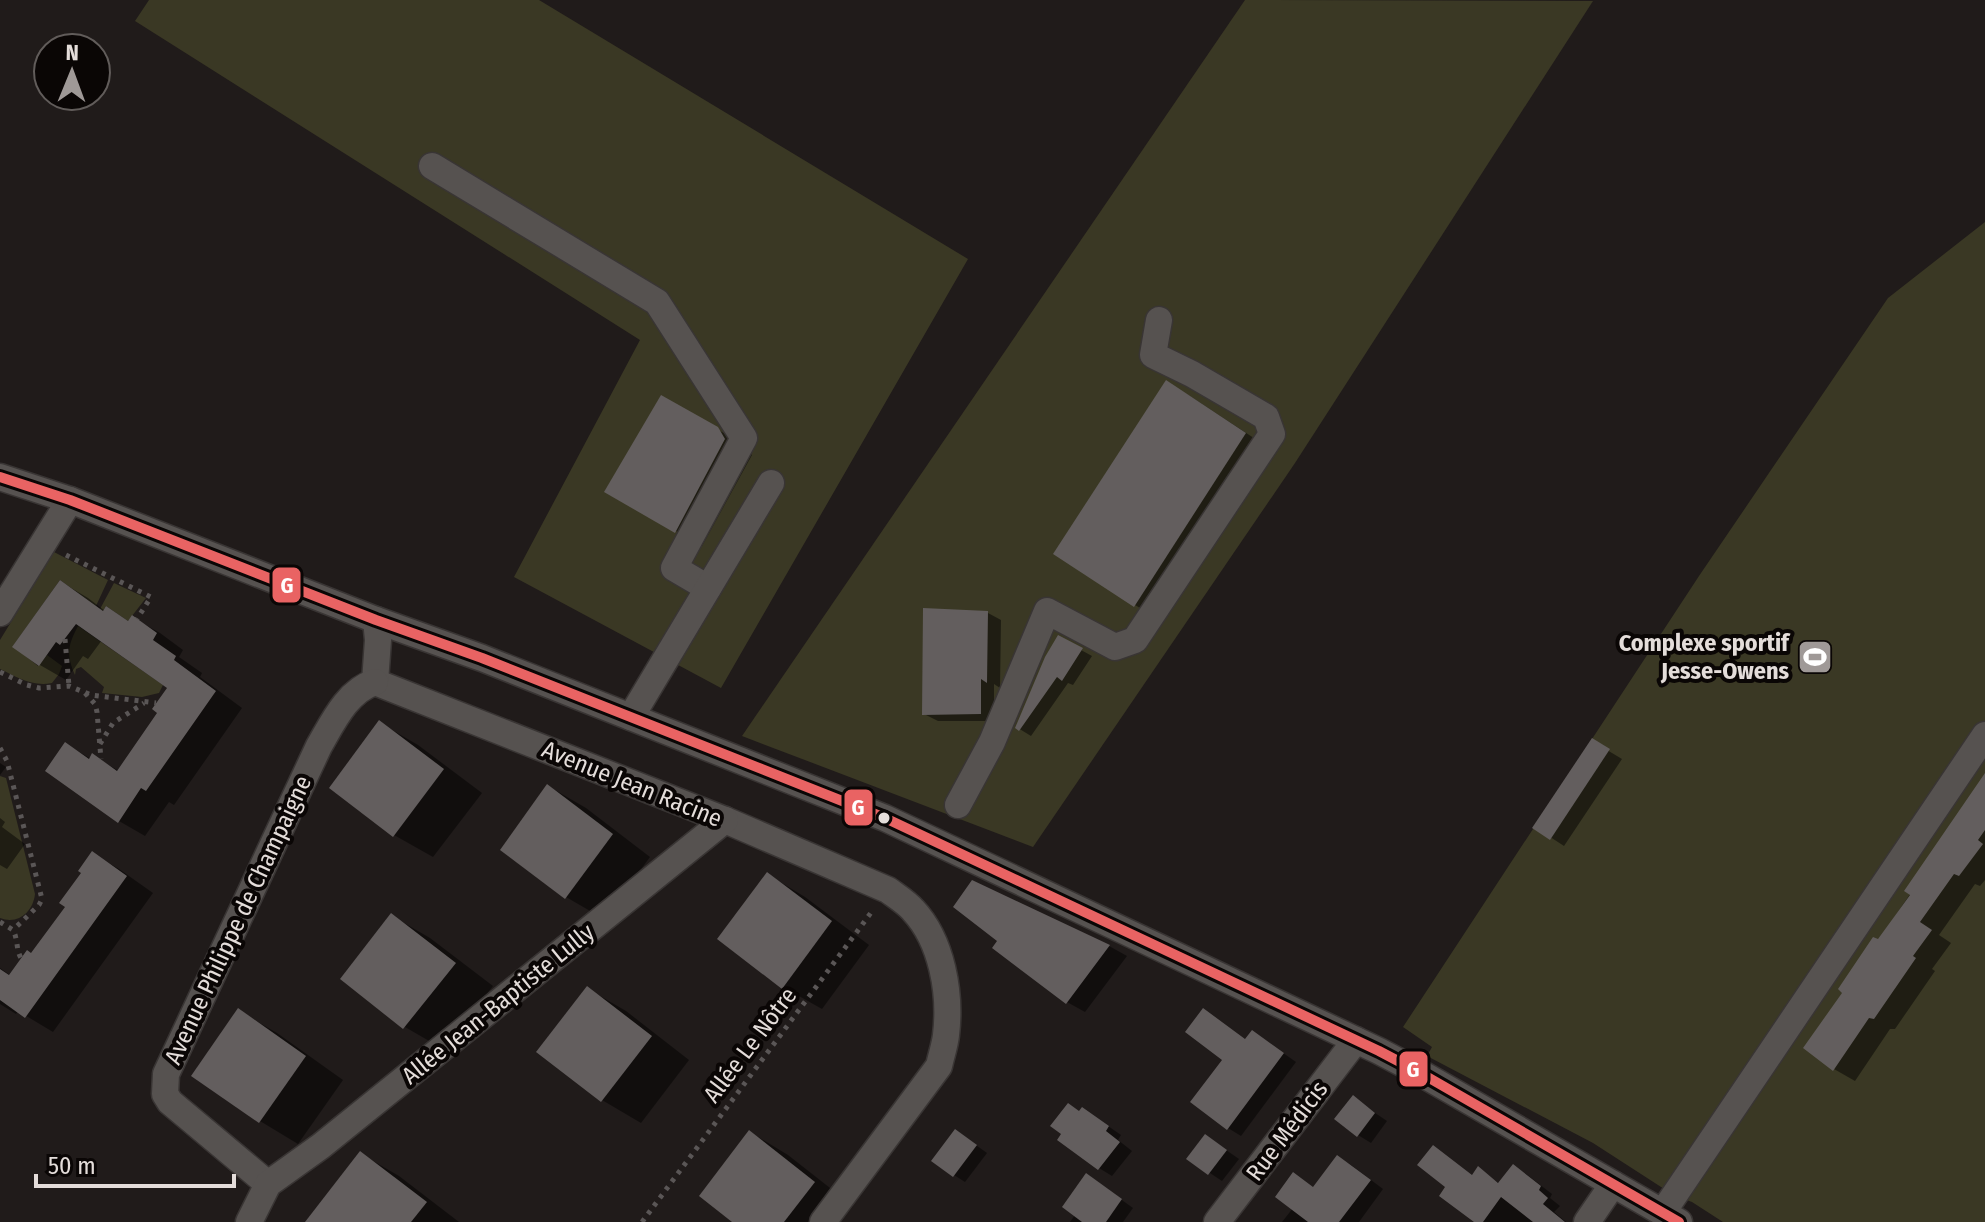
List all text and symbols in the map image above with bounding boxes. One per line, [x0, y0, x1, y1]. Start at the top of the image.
north arrow [32, 32, 112, 112]
text: N [66, 39, 79, 66]
line badge: G [271, 566, 302, 604]
text: G [281, 572, 294, 599]
place label: Complexe sportif Jesse-Owens [1619, 629, 1791, 685]
sports icon: Complexe sportif Jesse-Owens [1796, 638, 1834, 676]
street label: Avenue Jean Racine [538, 735, 726, 833]
street label: Avenue Philippe de Champaigne [159, 771, 317, 1069]
line badge: G [843, 788, 874, 827]
text: G [852, 794, 865, 821]
unlabelled marker [876, 810, 892, 826]
street label: Allée Jean-Baptiste Lully [396, 918, 600, 1090]
street label: Allée Le Nôtre [698, 982, 802, 1108]
line badge: G [1398, 1050, 1429, 1088]
text: G [1407, 1056, 1420, 1083]
street label: Rue Médicis [1240, 1076, 1334, 1186]
scale bar [36, 1138, 234, 1188]
text: 50 m [48, 1152, 96, 1180]

